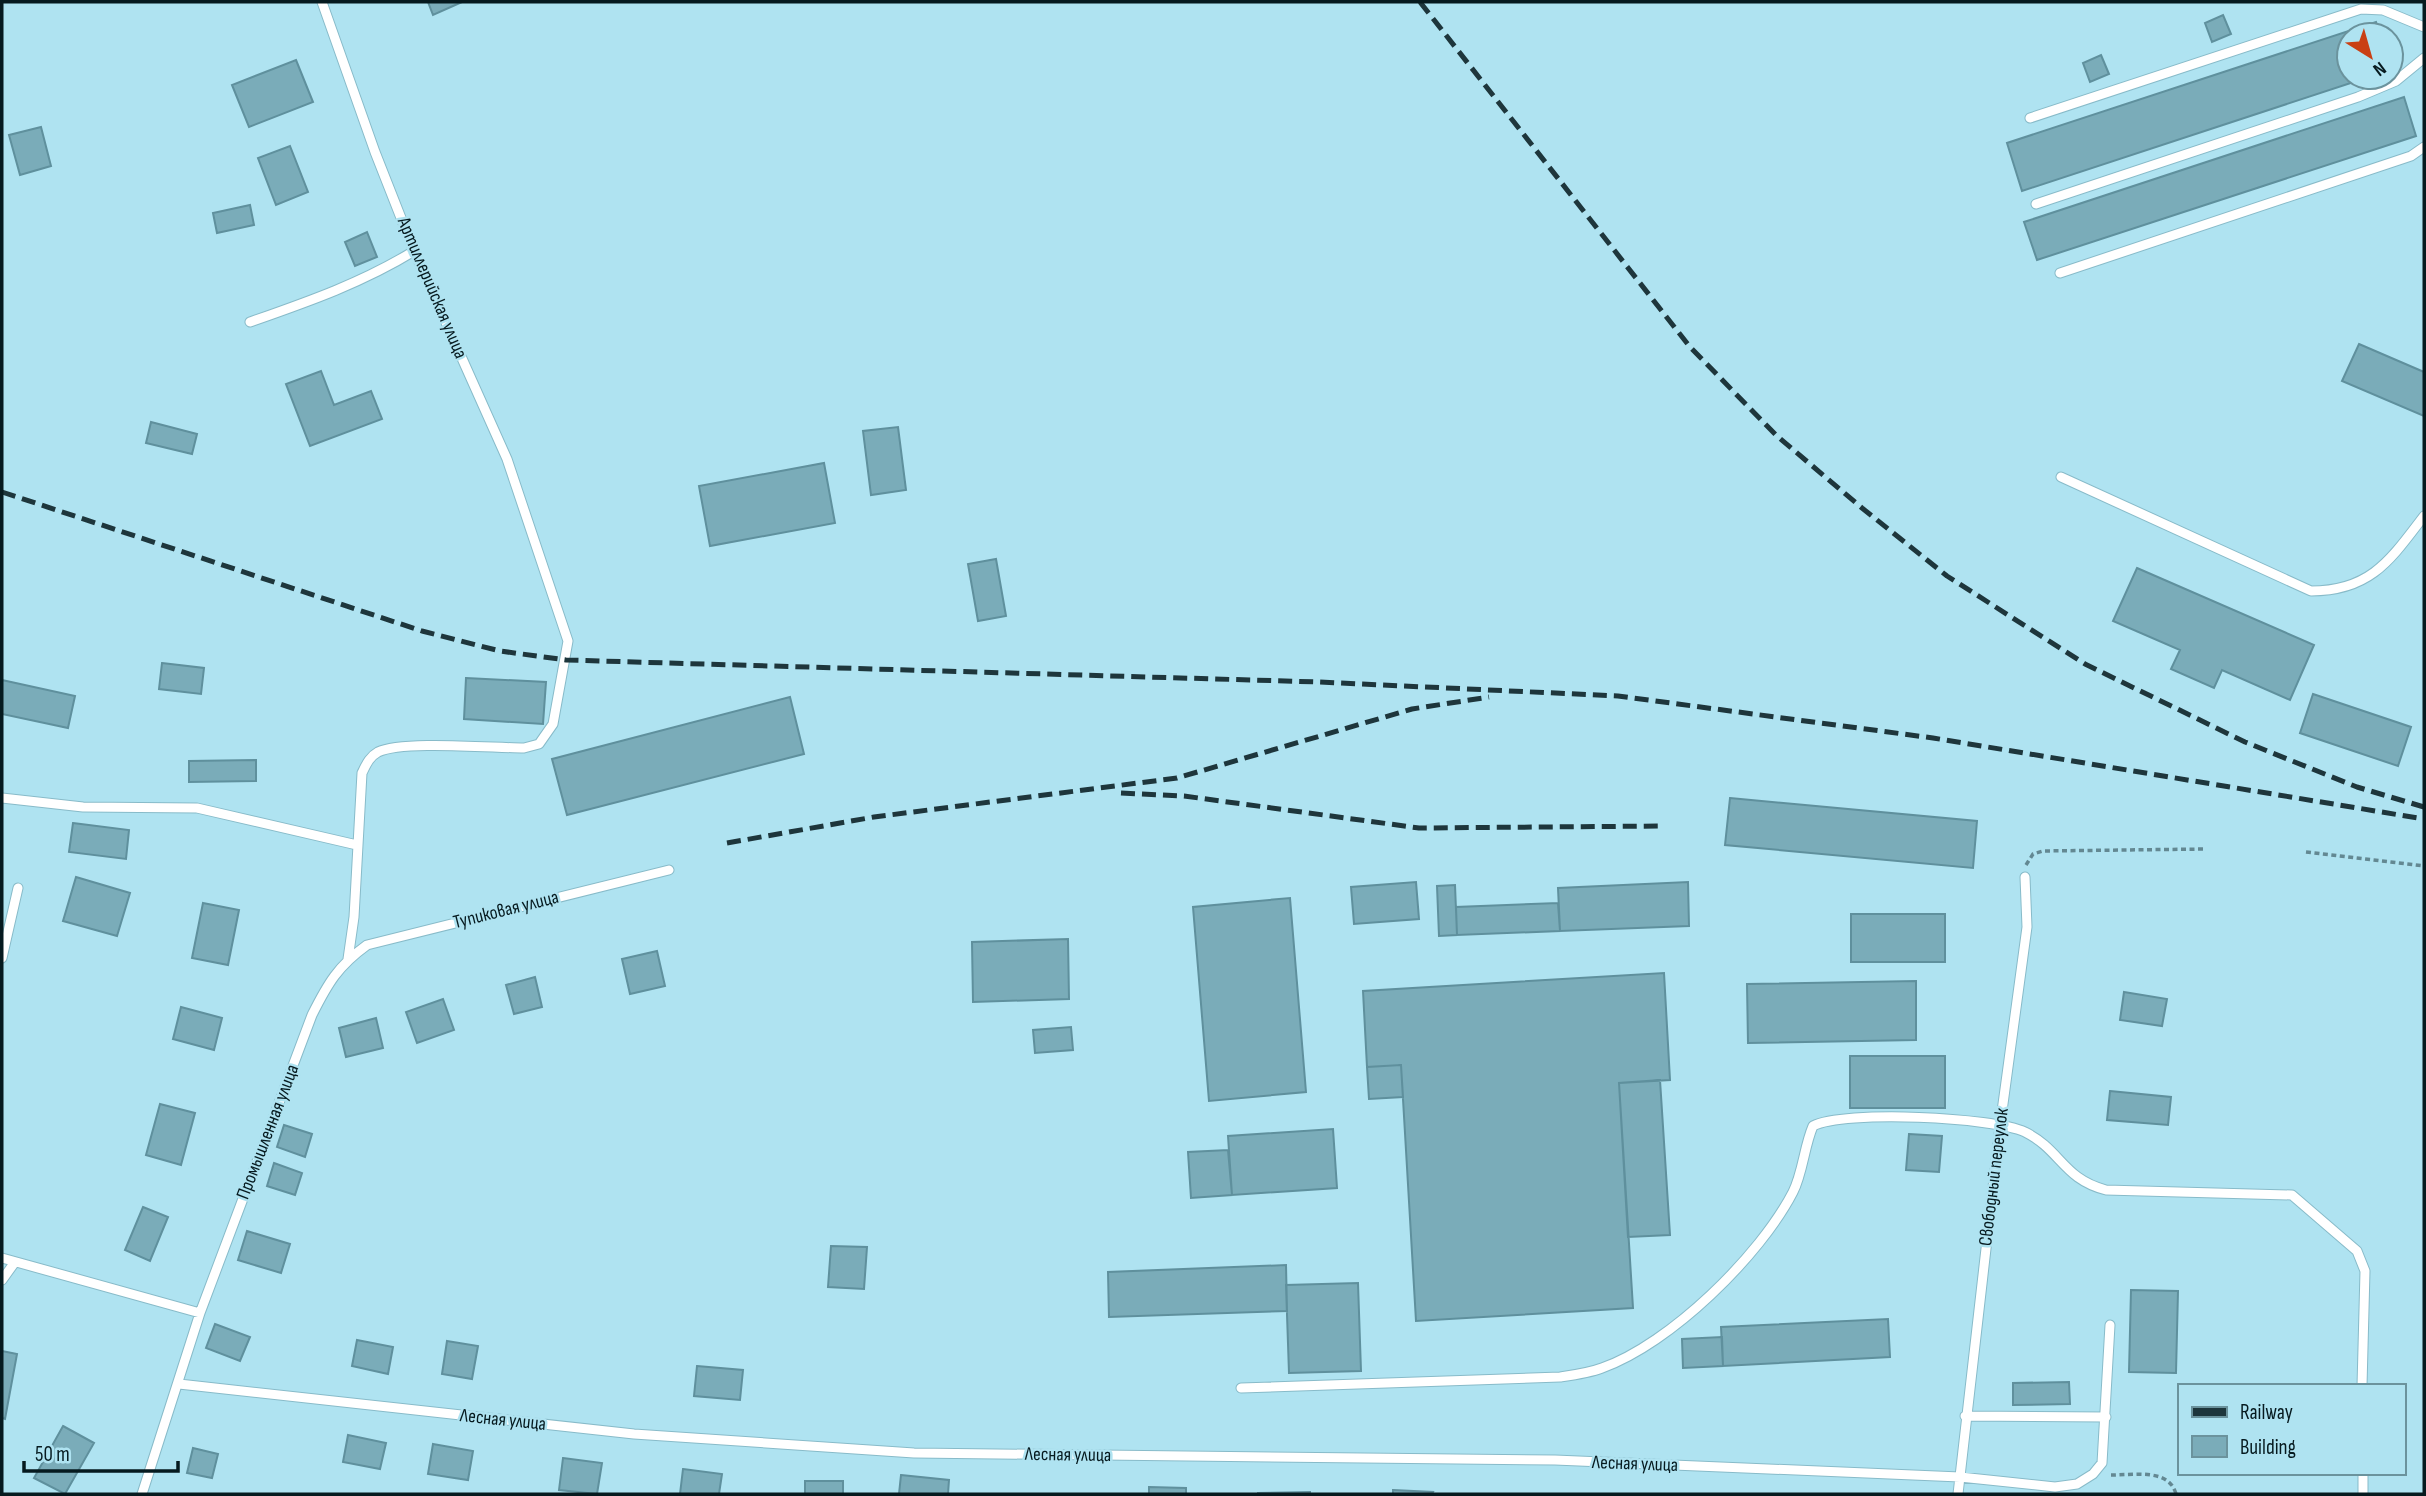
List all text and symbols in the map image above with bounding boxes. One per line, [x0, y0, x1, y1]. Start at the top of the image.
north arrow [2335, 21, 2405, 91]
text: N [2368, 56, 2390, 81]
street label: Артиллерийская улица [392, 213, 472, 362]
street label: Тупиковая улица [451, 886, 561, 934]
street label: Промышленная улица [232, 1061, 304, 1203]
street label: Свободный переулок [1974, 1106, 2014, 1247]
legend [2178, 1384, 2405, 1475]
text: Railway [2240, 1400, 2293, 1425]
street label: Лесная улица [458, 1404, 547, 1436]
scale bar [24, 1430, 178, 1474]
text: Building [2240, 1435, 2296, 1460]
text: 50 m [35, 1442, 70, 1467]
street label: Лесная улица [1024, 1443, 1111, 1467]
street label: Лесная улица [1591, 1451, 1678, 1477]

